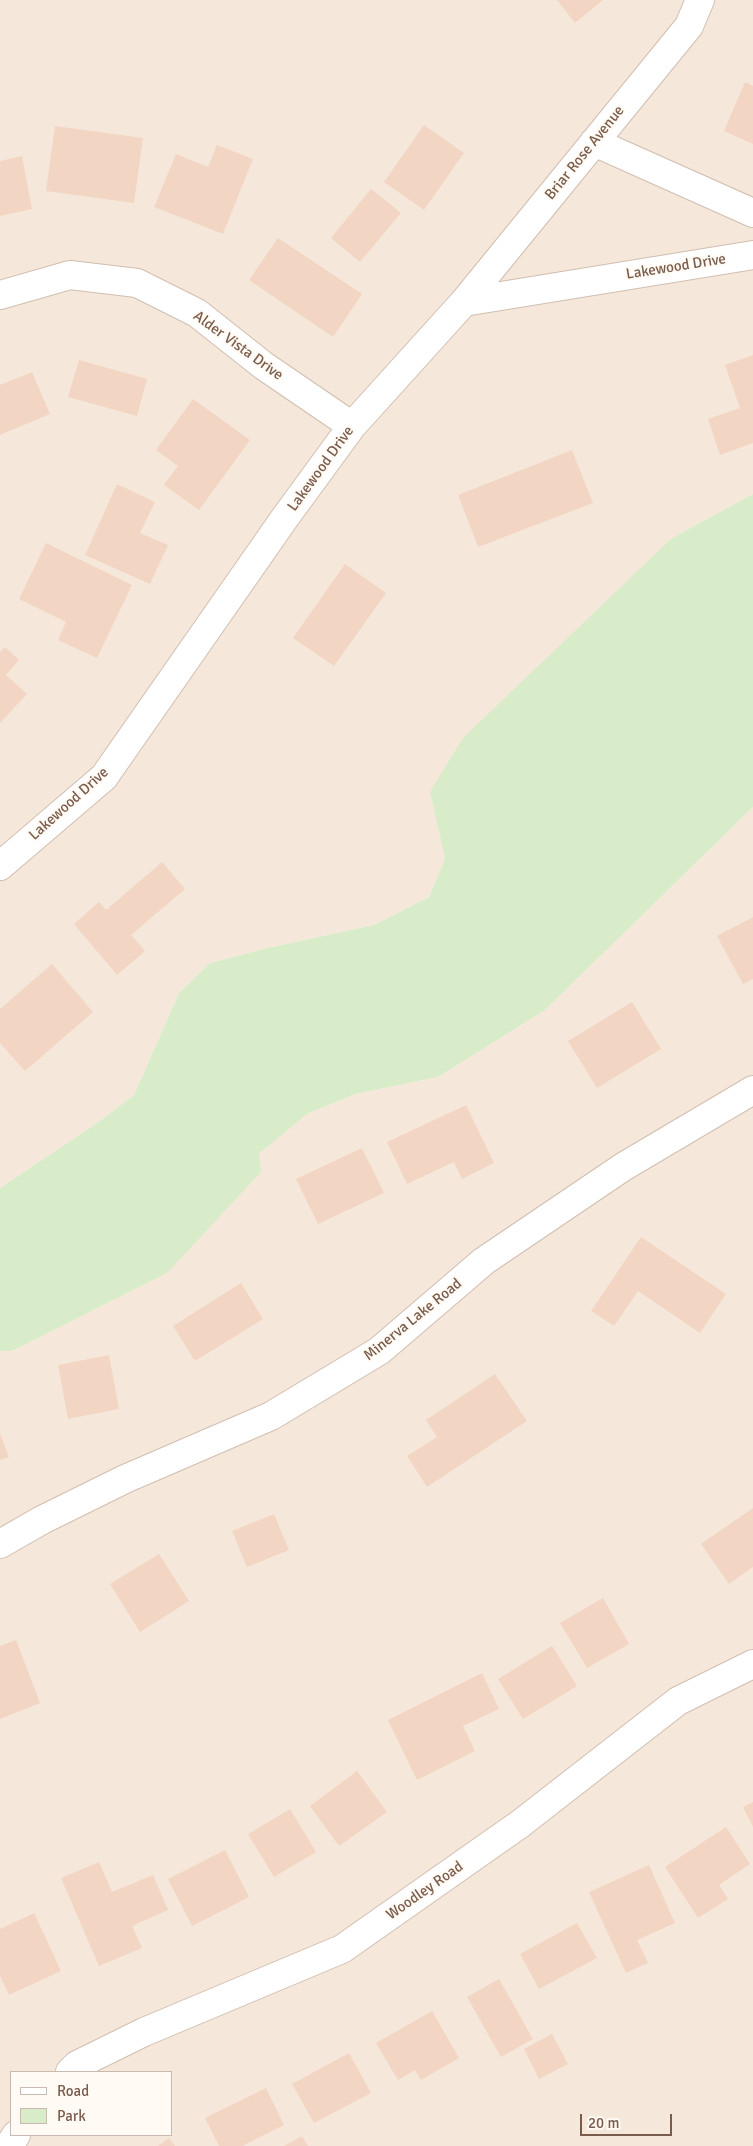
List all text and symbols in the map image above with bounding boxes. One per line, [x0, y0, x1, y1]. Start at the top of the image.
street label: Briar Rose Avenue [541, 102, 629, 204]
street label: Lakewood Drive [625, 250, 727, 284]
street label: Alder Vista Drive [190, 307, 286, 385]
street label: Lakewood Drive [284, 423, 358, 515]
street label: Lakewood Drive [25, 764, 113, 844]
street label: Minerva Lake Road [360, 1275, 466, 1365]
street label: Woodley Road [383, 1858, 467, 1924]
legend [10, 2071, 172, 2136]
text: Road [57, 2082, 89, 2100]
scale bar [583, 2104, 676, 2136]
text: Park [57, 2107, 86, 2125]
text: 20 m [588, 2114, 619, 2132]

